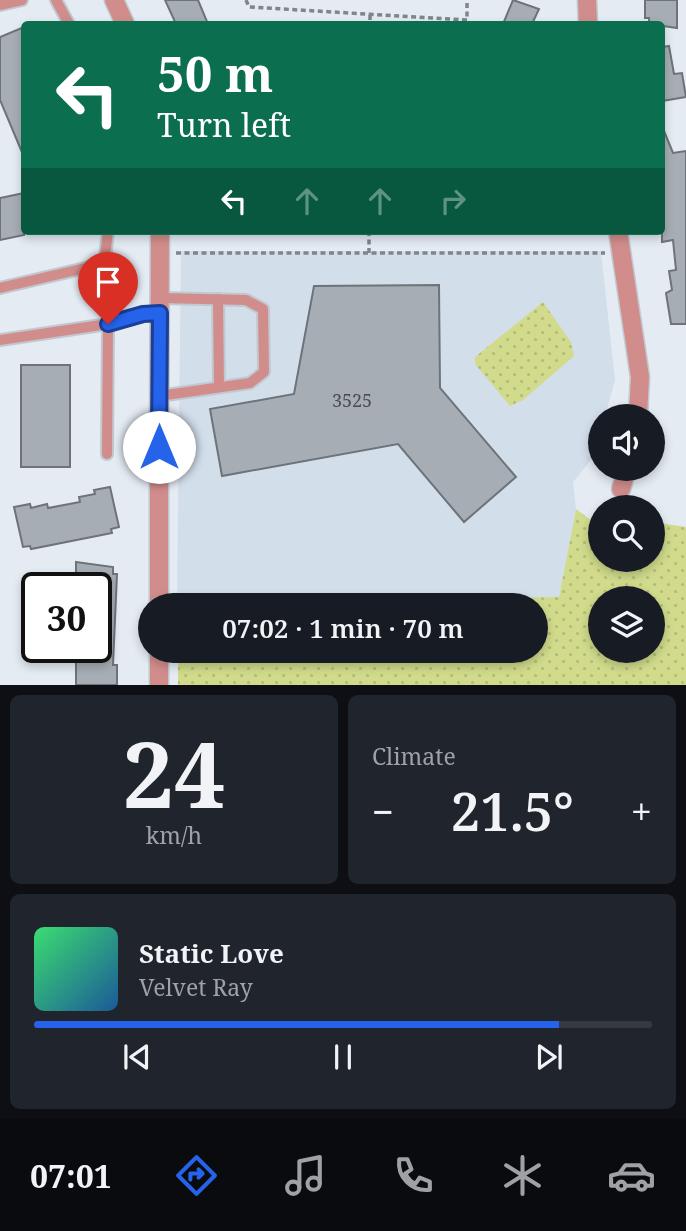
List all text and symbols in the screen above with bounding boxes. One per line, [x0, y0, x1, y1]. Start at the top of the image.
text: 50 m [157, 40, 273, 106]
icon: left [42, 49, 133, 140]
text: Turn left [157, 103, 291, 146]
icon: left [215, 182, 253, 220]
icon: ahead [288, 182, 326, 220]
icon: ahead [361, 182, 399, 220]
icon: right [434, 182, 472, 220]
pin [78, 252, 138, 324]
icon: arrive [89, 263, 127, 301]
house number: 3525 [332, 388, 372, 412]
map controls [588, 404, 665, 663]
button: sound [588, 404, 665, 481]
position arrow [122, 410, 196, 484]
button: search [588, 495, 665, 572]
speed limit sign: 30 [21, 572, 112, 663]
button: layers [588, 586, 665, 663]
text: 07:02 · 1 min · 70 m [222, 610, 464, 646]
text: 24 [123, 711, 225, 835]
text: Climate [372, 740, 456, 772]
text: 21.5° [451, 775, 574, 846]
text: − [372, 785, 394, 837]
text: + [631, 785, 652, 837]
text: km/h [146, 819, 202, 851]
text: Static Love [139, 935, 284, 971]
text: Velvet Ray [139, 971, 253, 1003]
icon: previous [118, 1038, 156, 1076]
icon: pause [324, 1038, 362, 1076]
icon: next [530, 1038, 568, 1076]
icon: directions [172, 1151, 221, 1200]
icon: music [281, 1151, 330, 1200]
icon: phone [389, 1151, 438, 1200]
icon: climate [498, 1151, 547, 1200]
icon: car [607, 1151, 656, 1200]
text: 07:01 [30, 1154, 112, 1197]

